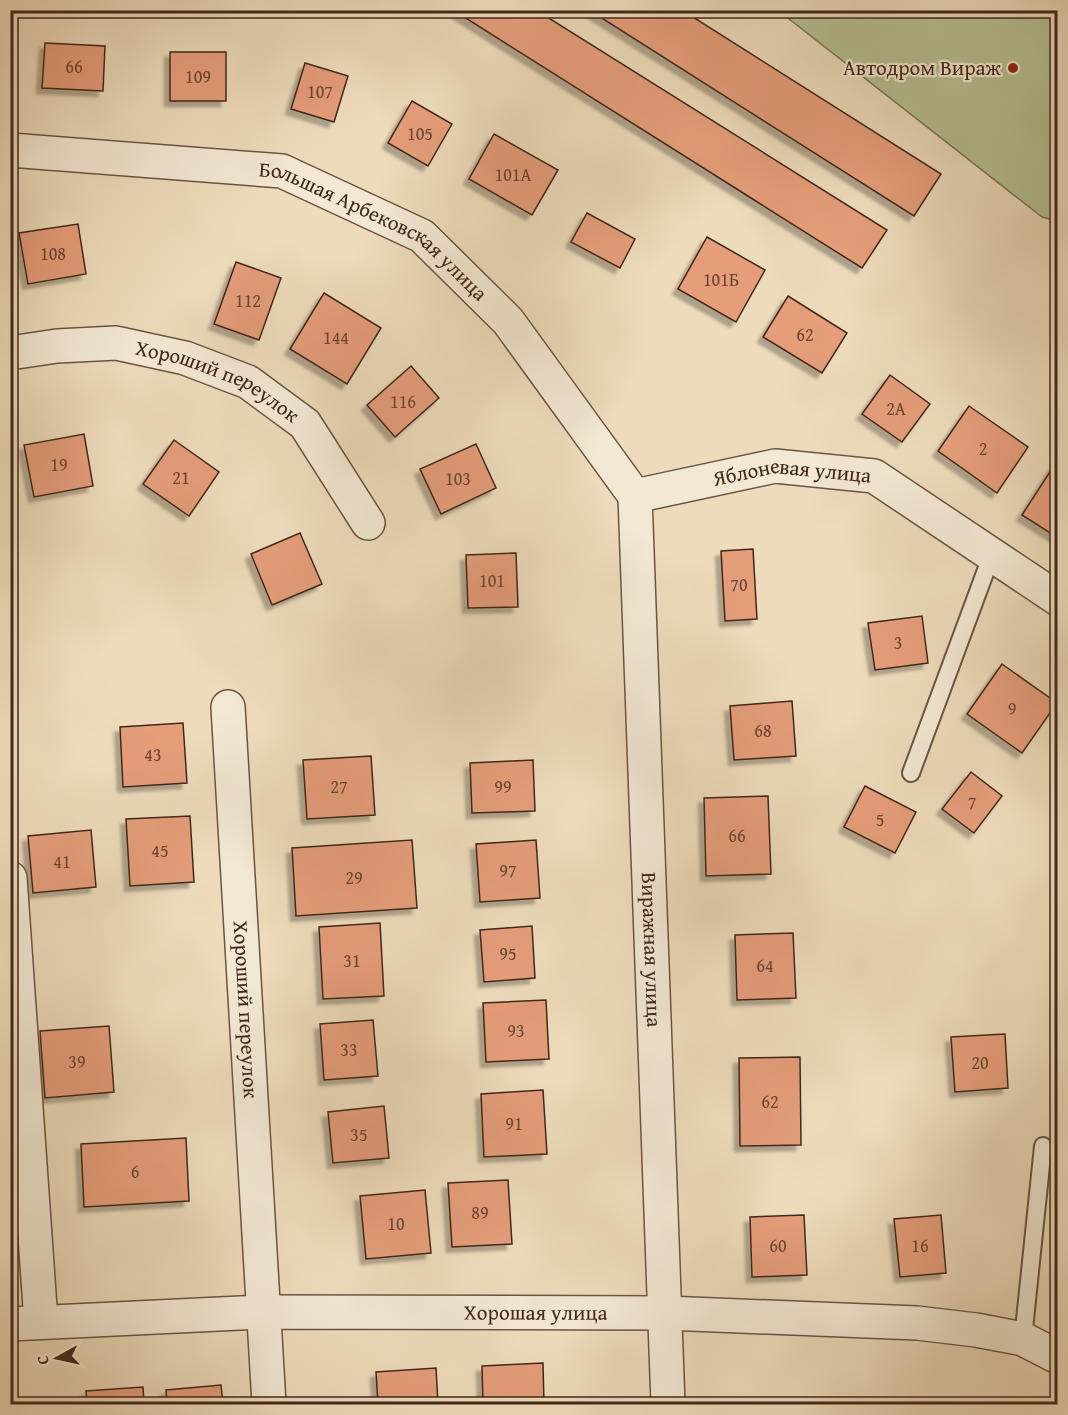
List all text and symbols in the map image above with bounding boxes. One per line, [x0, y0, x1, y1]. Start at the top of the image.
place label: Автодром Вираж [843, 52, 1002, 83]
house number: 66 [65, 53, 83, 80]
marker: Автодром Вираж [1006, 61, 1020, 75]
house number: 109 [185, 63, 211, 90]
house number: 107 [307, 78, 333, 105]
house number: 105 [407, 120, 433, 147]
street label: Большая Арбековская улица [258, 153, 495, 308]
house number: 101А [495, 161, 532, 188]
house number: 108 [40, 240, 66, 267]
house number: 101Б [703, 266, 739, 293]
house number: 112 [235, 287, 261, 314]
house number: 62 [796, 321, 814, 348]
house number: 144 [323, 324, 349, 351]
street label: Хороший переулок [133, 332, 306, 430]
house number: 116 [390, 388, 416, 415]
house number: 2А [886, 395, 906, 422]
house number: 2 [979, 435, 987, 462]
street label: Яблоневая улица [709, 449, 873, 494]
house number: 19 [50, 451, 68, 478]
house number: 21 [172, 464, 190, 491]
house number: 103 [445, 465, 471, 492]
house number: 101 [479, 567, 505, 594]
house number: 70 [730, 571, 748, 598]
house number: 3 [894, 629, 902, 656]
house number: 9 [1008, 695, 1016, 722]
house number: 68 [754, 717, 772, 744]
house number: 43 [144, 741, 162, 768]
house number: 27 [330, 773, 348, 800]
house number: 99 [494, 773, 512, 800]
house number: 7 [968, 789, 976, 816]
house number: 5 [876, 806, 884, 833]
house number: 66 [728, 822, 746, 849]
house number: 45 [151, 837, 169, 864]
house number: 41 [53, 848, 71, 875]
house number: 97 [499, 857, 517, 884]
house number: 29 [345, 864, 363, 891]
street label: Виражная улица [634, 872, 670, 1028]
street label: Хороший переулок [226, 920, 267, 1099]
house number: 95 [499, 940, 517, 967]
house number: 31 [343, 947, 361, 974]
house number: 64 [756, 952, 774, 979]
house number: 93 [507, 1017, 525, 1044]
house number: 33 [340, 1036, 358, 1063]
house number: 39 [68, 1048, 86, 1075]
house number: 20 [971, 1049, 989, 1076]
house number: 62 [761, 1088, 779, 1115]
house number: 91 [505, 1110, 523, 1137]
house number: 35 [350, 1121, 368, 1148]
house number: 6 [131, 1158, 139, 1185]
house number: 89 [471, 1199, 489, 1226]
house number: 10 [387, 1210, 405, 1237]
house number: 60 [769, 1232, 787, 1259]
house number: 16 [911, 1232, 929, 1259]
street label: Хорошая улица [464, 1296, 608, 1328]
north arrow [27, 1328, 87, 1388]
text: С [30, 1354, 55, 1366]

